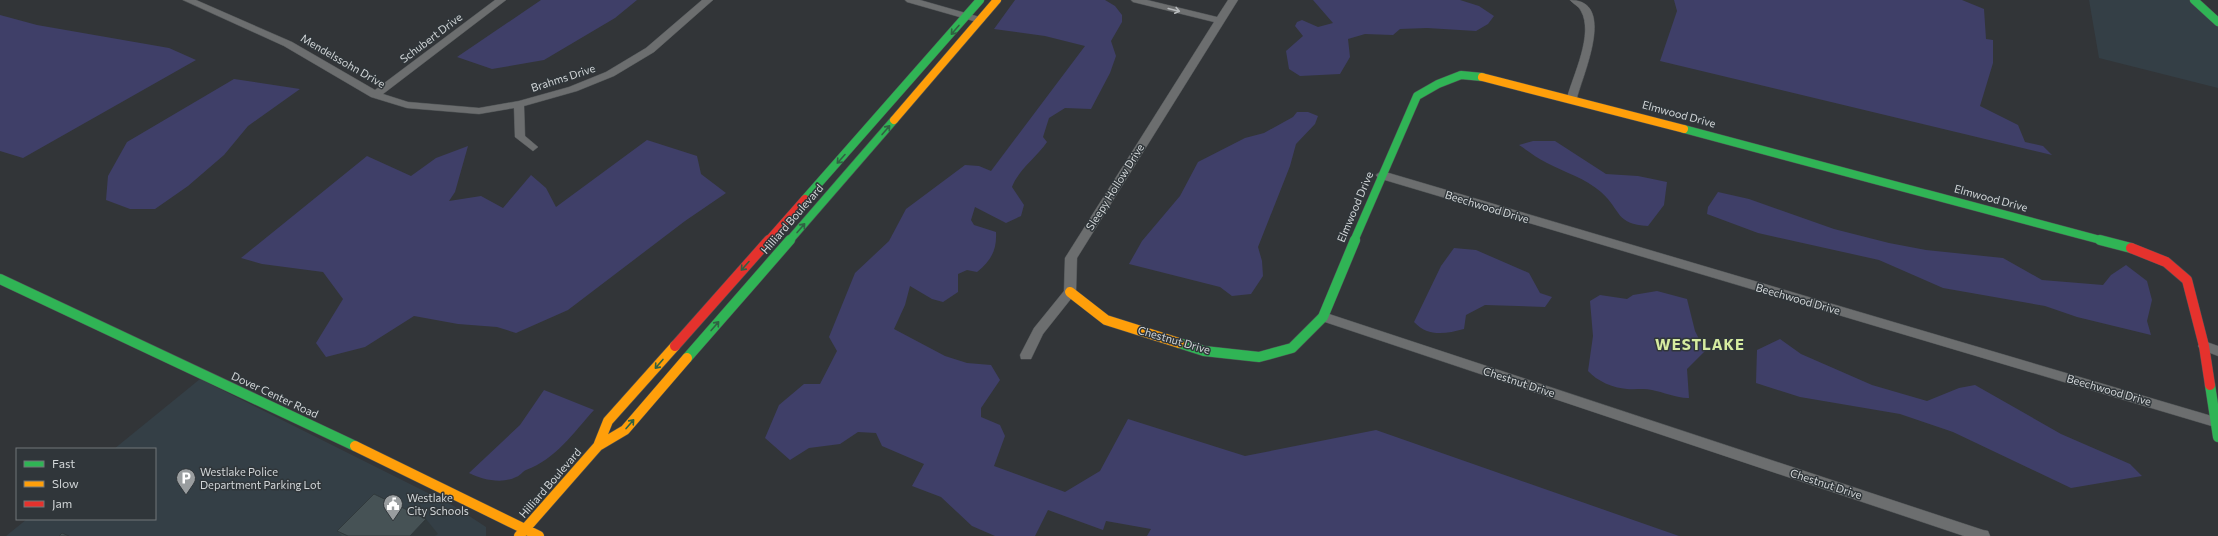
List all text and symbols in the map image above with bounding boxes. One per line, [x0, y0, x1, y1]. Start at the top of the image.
one-way arrow [1167, 6, 1180, 14]
street label: Schubert Drive [397, 10, 464, 65]
one-way arrow [950, 25, 959, 35]
street label: Mendelssohn Drive [299, 31, 388, 90]
street label: Brahms Drive [529, 61, 597, 94]
street label: Elmwood Drive [1641, 97, 1718, 130]
one-way arrow [881, 125, 890, 135]
street label: Sleepy Hollow Drive [1083, 141, 1146, 232]
one-way arrow [836, 153, 845, 164]
street label: Elmwood Drive [1334, 169, 1375, 244]
street label: Hilliard Boulevard [758, 181, 825, 256]
street label: Elmwood Drive [1953, 181, 2030, 214]
street label: Beechwood Drive [1444, 188, 1531, 226]
one-way arrow [796, 223, 805, 233]
one-way arrow [740, 261, 749, 271]
street label: Beechwood Drive [1754, 280, 1842, 317]
one-way arrow [711, 321, 720, 331]
street label: Chestnut Drive [1136, 323, 1212, 356]
district label: WESTLAKE [1655, 335, 1745, 353]
one-way arrow [654, 358, 663, 369]
street label: Chestnut Drive [1482, 364, 1557, 399]
street label: Dover Center Road [230, 369, 321, 420]
street label: Beechwood Drive [2065, 371, 2153, 408]
one-way arrow [626, 419, 635, 429]
street label: Hilliard Boulevard [516, 445, 583, 520]
legend [16, 448, 156, 520]
text: Fast [52, 456, 75, 470]
place label: Westlake Police Department Parking Lot [200, 465, 321, 491]
street label: Chestnut Drive [1789, 466, 1864, 501]
parking icon: Westlake Police Department Parking Lot [175, 467, 197, 495]
text: Slow [52, 476, 79, 490]
place label: Westlake City Schools [407, 491, 469, 517]
public building icon: Westlake City Schools [382, 493, 404, 521]
text: Jam [52, 496, 72, 511]

